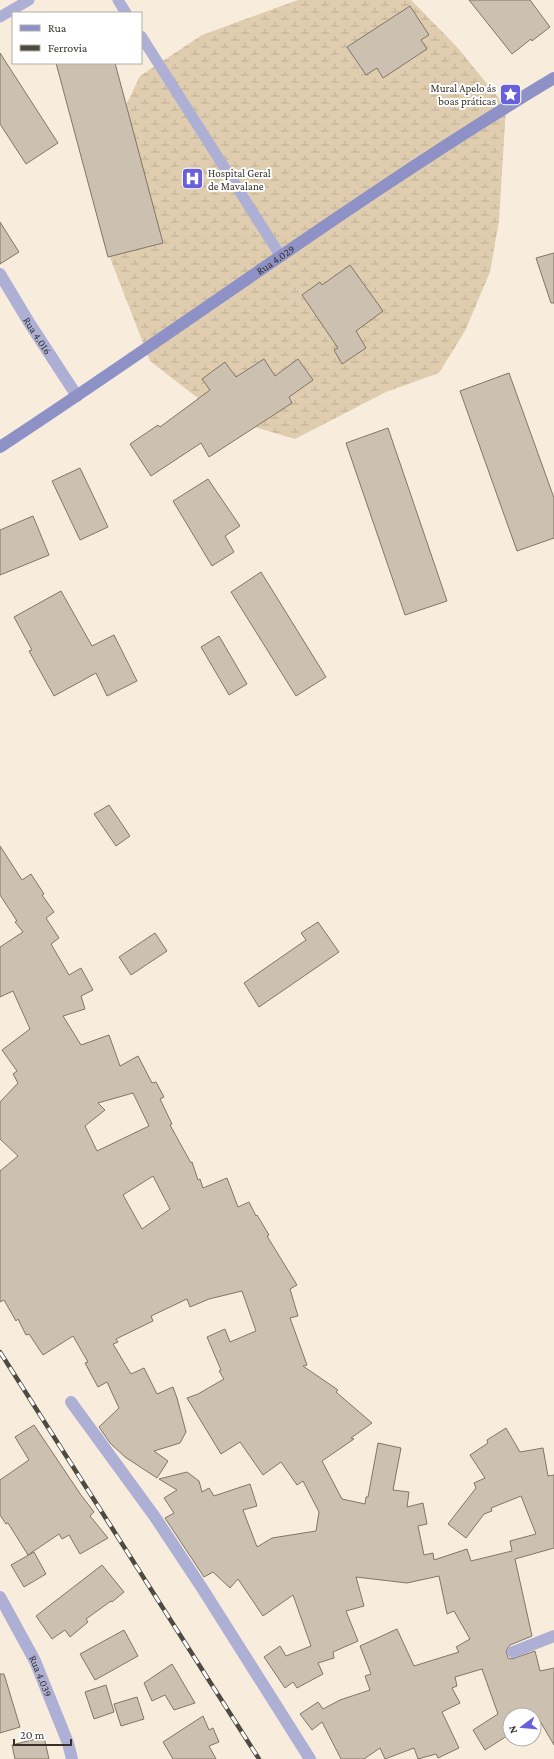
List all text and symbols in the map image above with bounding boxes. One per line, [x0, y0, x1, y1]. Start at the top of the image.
legend [12, 12, 142, 64]
text: Rua [48, 21, 67, 35]
text: Ferrovia [48, 41, 88, 55]
place icon: Mural Apelo ás boas práticas [498, 81, 524, 107]
place label: Mural Apelo ás boas práticas [431, 82, 496, 108]
hospital icon: Hospital Geral de Mavalane [180, 166, 206, 192]
place label: Hospital Geral de Mavalane [208, 167, 271, 192]
street label: Rua 4.029 [254, 242, 297, 277]
street label: Rua 4.016 [21, 315, 54, 356]
street label: Rua 4.039 [27, 1653, 55, 1698]
north arrow [502, 1707, 542, 1747]
scale bar [14, 1721, 71, 1747]
text: N [505, 1724, 519, 1735]
text: 20 m [20, 1728, 45, 1742]

